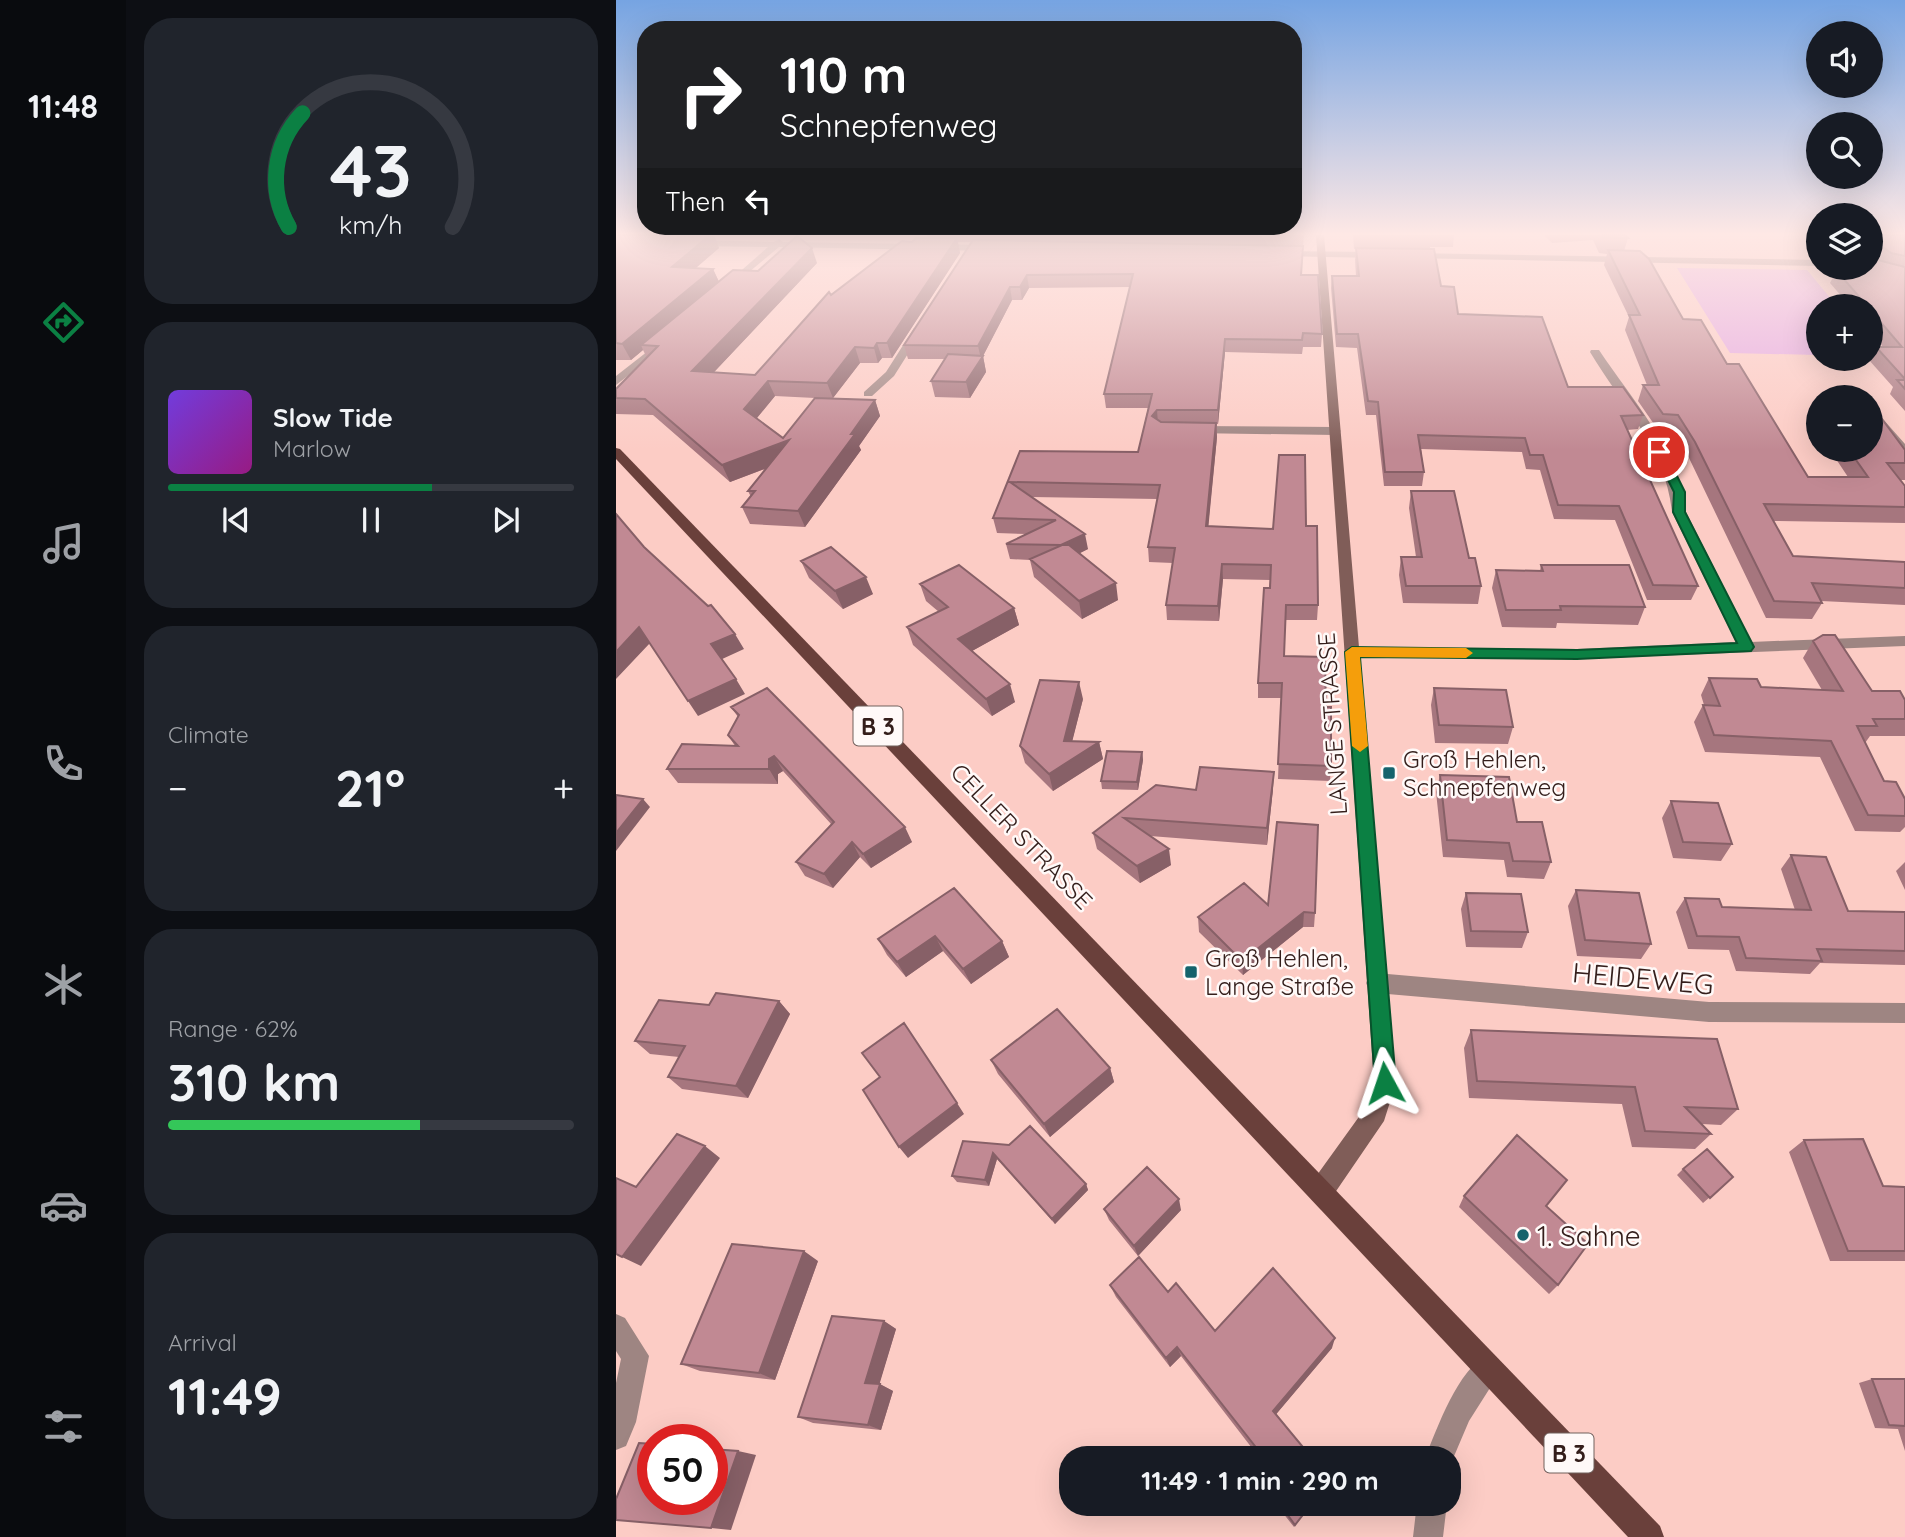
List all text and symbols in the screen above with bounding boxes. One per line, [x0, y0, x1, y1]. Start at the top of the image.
map controls [1806, 21, 1883, 462]
button: sound [1806, 21, 1883, 98]
text: 110 m [780, 44, 907, 105]
icon: right [665, 49, 756, 140]
text: 11:48 [28, 86, 98, 126]
text: Schnepfenweg [780, 105, 998, 145]
button: search [1806, 112, 1883, 189]
text: 43 [330, 124, 412, 215]
icon: left [739, 182, 777, 220]
text: Then [665, 185, 725, 218]
button: layers [1806, 203, 1883, 280]
text: km/h [339, 209, 403, 240]
button: + [1806, 294, 1883, 371]
icon: directions [39, 298, 88, 347]
button: − [1806, 385, 1883, 462]
text: Slow Tide [273, 401, 393, 434]
pin [1629, 422, 1689, 482]
icon: arrive [1640, 433, 1678, 471]
text: Marlow [273, 434, 351, 463]
icon: previous [217, 501, 255, 539]
icon: pause [352, 501, 390, 539]
icon: next [487, 501, 525, 539]
icon: music [39, 519, 88, 568]
street label: LANGE STRASSE [1311, 632, 1353, 816]
road number: B 3 [854, 706, 902, 746]
text: Climate [168, 720, 249, 749]
icon: phone [39, 739, 88, 788]
place label: Groß Hehlen, Schnepfenweg [1403, 744, 1566, 802]
text: 21° [335, 755, 405, 820]
street label: CELLER STRASSE [945, 757, 1099, 915]
text: − [168, 764, 188, 812]
text: + [553, 764, 574, 812]
marker: Groß Hehlen, Schnepfenweg [1381, 765, 1397, 781]
place label: Groß Hehlen, Lange Straße [1205, 943, 1354, 1001]
street label: HEIDEWEG [1571, 954, 1715, 1002]
icon: climate [39, 960, 88, 1009]
marker: Groß Hehlen, Lange Straße [1183, 964, 1199, 980]
text: Range · 62% [168, 1014, 298, 1043]
position arrow [1348, 1046, 1422, 1120]
text: 310 km [168, 1049, 340, 1114]
icon: car [39, 1181, 88, 1230]
place label: 1. Sahne [1537, 1218, 1641, 1253]
marker: 1. Sahne [1515, 1227, 1531, 1243]
text: Arrival [168, 1328, 237, 1357]
text: 11:49 [168, 1363, 282, 1428]
icon: filters [39, 1402, 88, 1451]
speed limit sign: 50 [637, 1424, 728, 1515]
road number: B 3 [1544, 1434, 1594, 1472]
text: 11:49 · 1 min · 290 m [1141, 1464, 1379, 1497]

